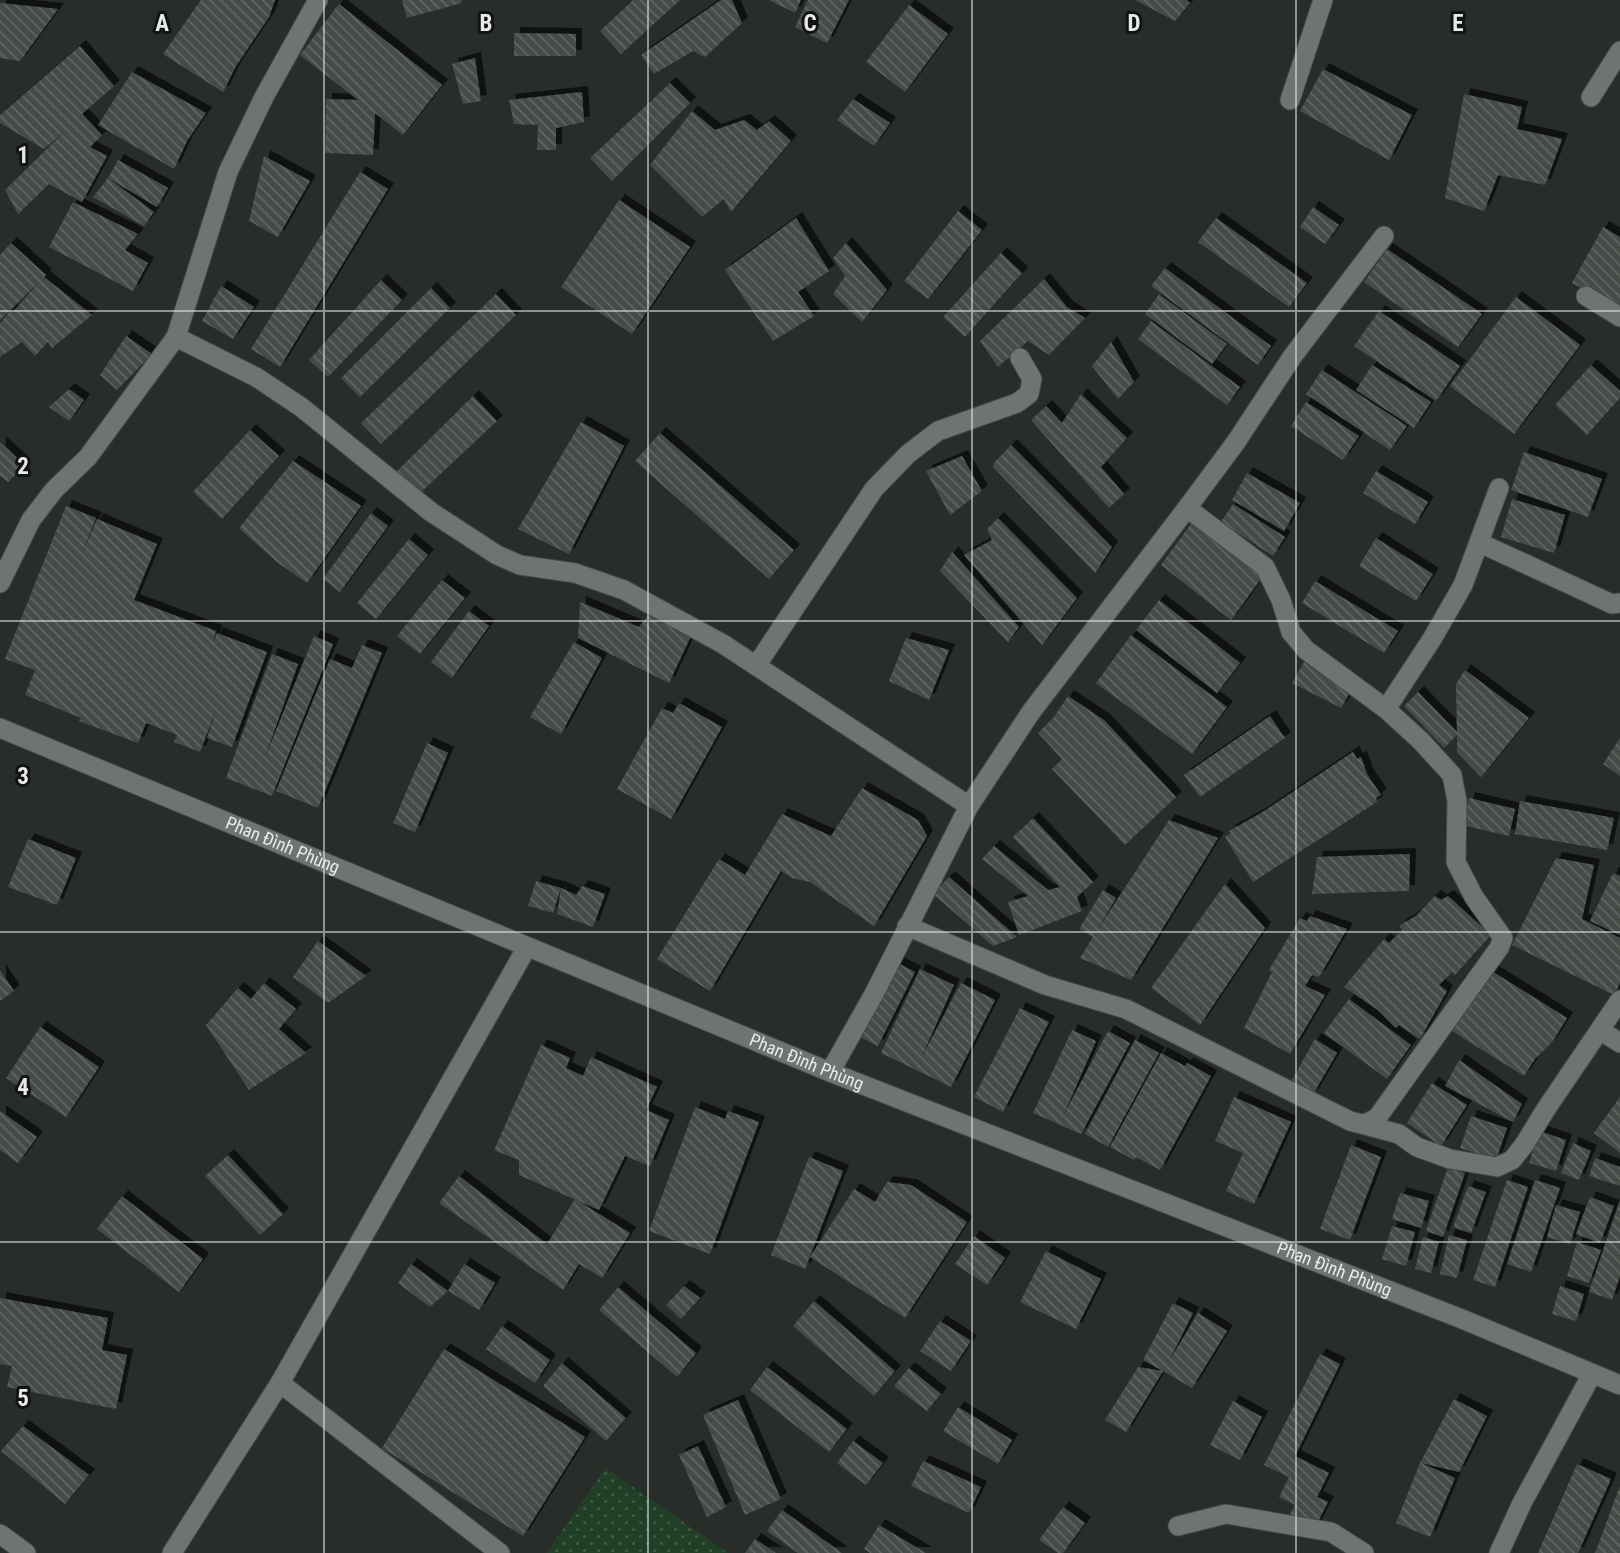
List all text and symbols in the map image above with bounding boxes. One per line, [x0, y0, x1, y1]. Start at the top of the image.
text: A [155, 10, 169, 37]
text: B [480, 10, 492, 37]
text: C [803, 10, 817, 37]
text: D [1128, 10, 1141, 37]
text: E [1452, 10, 1464, 37]
text: 1 [17, 142, 29, 169]
text: 2 [17, 453, 29, 480]
text: 3 [17, 763, 29, 790]
street label: Phan Đình Phùng [223, 812, 343, 878]
street label: Phan Đình Phùng [747, 1029, 867, 1094]
text: 4 [17, 1074, 29, 1101]
street label: Phan Đình Phùng [1274, 1237, 1395, 1301]
text: 5 [17, 1385, 29, 1412]

